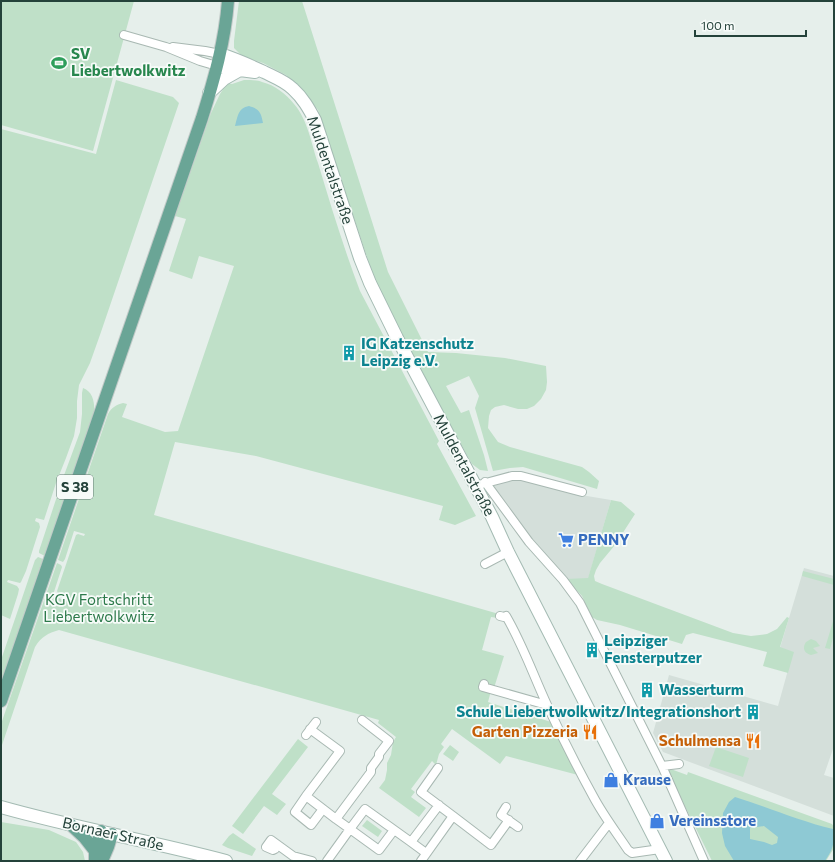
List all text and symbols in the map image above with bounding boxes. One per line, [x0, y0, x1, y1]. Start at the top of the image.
scale bar [695, 12, 806, 38]
text: 100 m [701, 18, 735, 32]
place label: SV Liebertwolkwitz [71, 44, 186, 79]
sports icon: SV Liebertwolkwitz [50, 54, 68, 72]
street label: Muldentalstraße [304, 113, 358, 226]
place label: IG Katzenschutz Leipzig e.V. [361, 334, 474, 369]
building icon: IG Katzenschutz Leipzig e.V. [340, 344, 358, 362]
street label: Muldentalstraße [430, 410, 499, 519]
road number: S 38 [57, 475, 93, 499]
place label: PENNY [578, 530, 629, 548]
supermarket icon: PENNY [557, 531, 575, 549]
park label: KGV Fortschritt Liebertwolkwitz [43, 590, 155, 625]
place label: Leipziger Fensterputzer [604, 631, 702, 666]
building icon: Leipziger Fensterputzer [583, 641, 601, 659]
place label: Wasserturm [659, 680, 744, 698]
building icon: Wasserturm [638, 681, 656, 699]
place label: Schule Liebertwolkwitz/Integrationshort [456, 702, 741, 720]
building icon: Schule Liebertwolkwitz/Integrationshort [744, 703, 762, 721]
place label: Garten Pizzeria [472, 722, 578, 740]
restaurant icon: Garten Pizzeria [581, 723, 599, 741]
place label: Schulmensa [659, 731, 741, 749]
restaurant icon: Schulmensa [744, 732, 762, 750]
place label: Krause [623, 770, 671, 788]
shop icon: Krause [602, 771, 620, 789]
place label: Vereinsstore [669, 811, 756, 829]
shop icon: Vereinsstore [648, 812, 666, 830]
street label: Bornaer Straße [61, 813, 166, 853]

